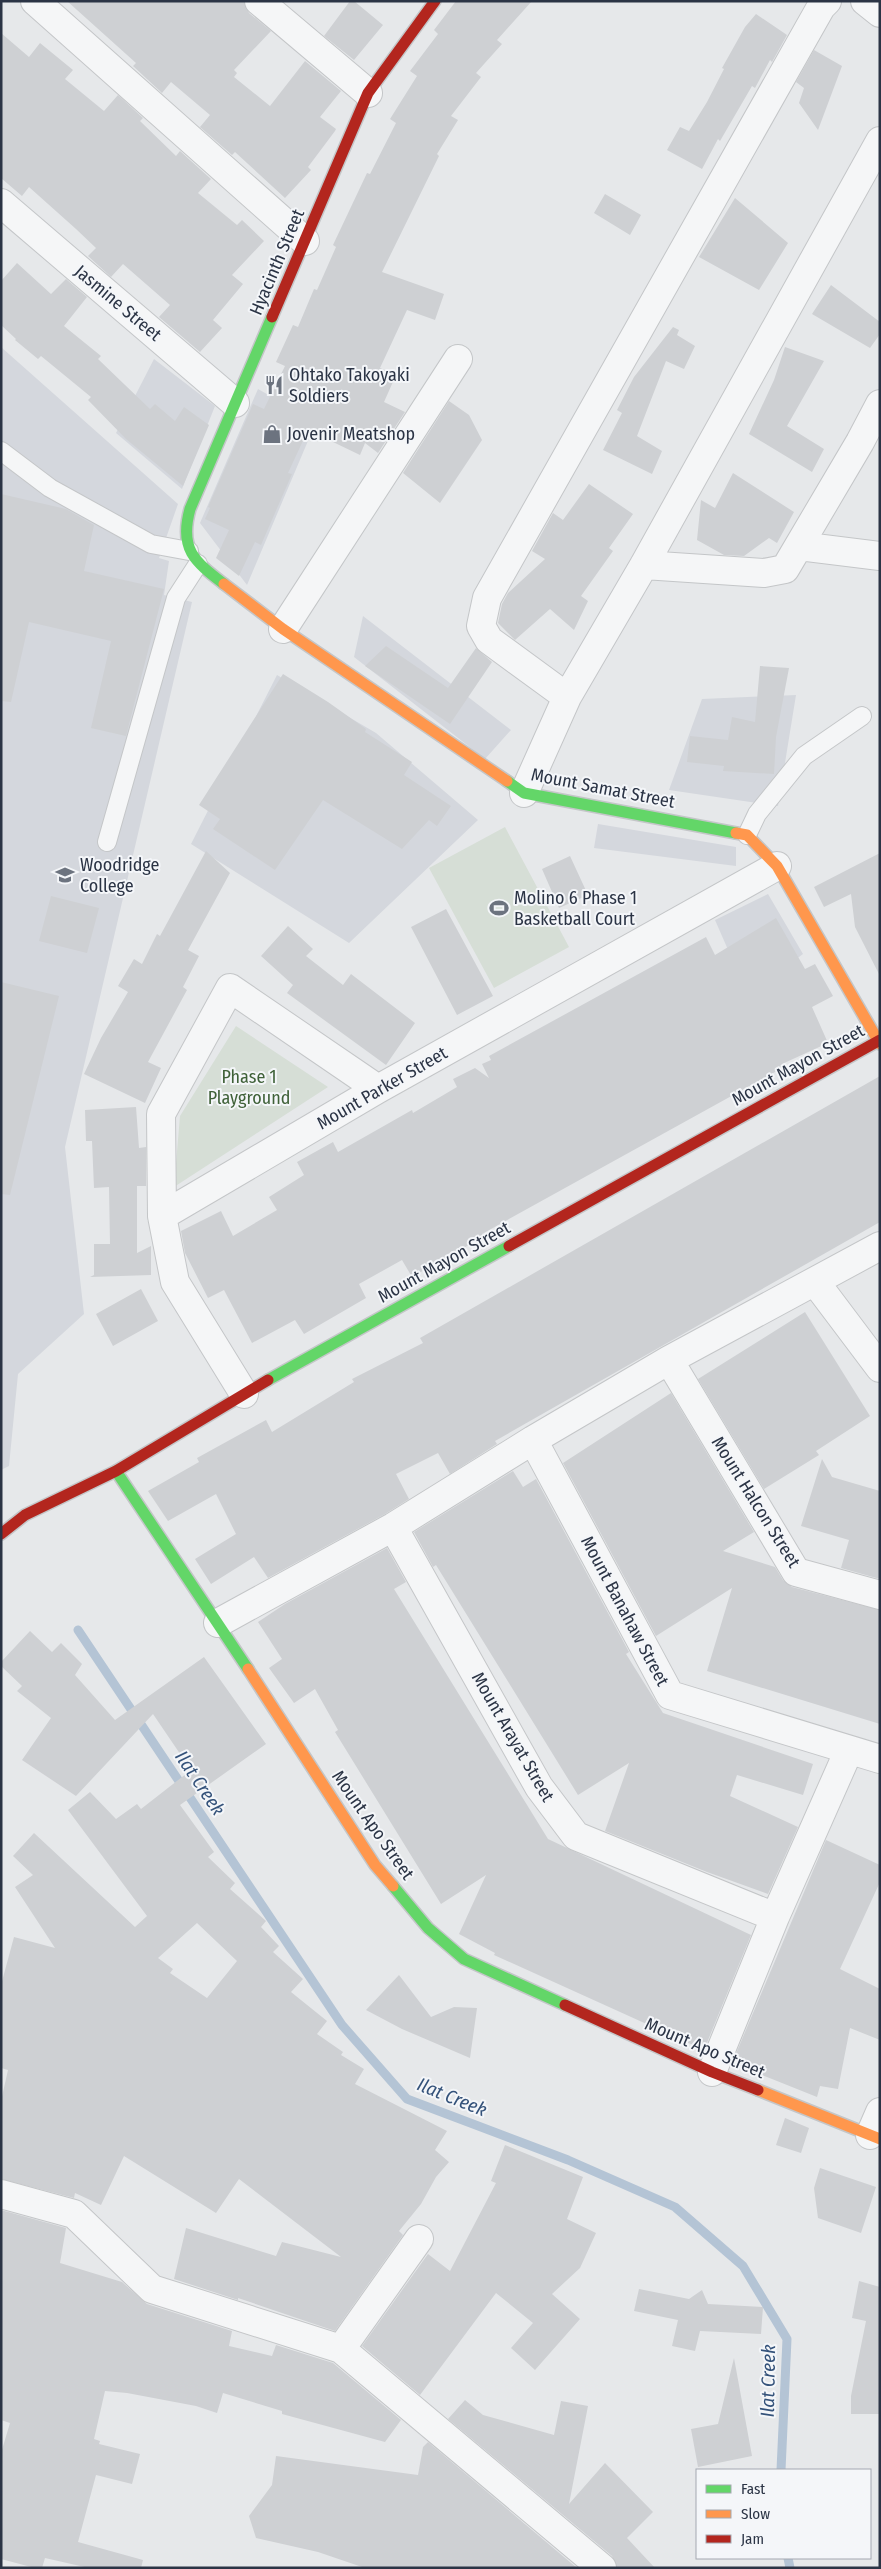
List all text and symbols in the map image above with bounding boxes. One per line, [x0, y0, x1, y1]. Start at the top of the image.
street label: Hyacinth Street [245, 206, 309, 318]
street label: Jasmine Street [70, 260, 166, 346]
place label: Ohtako Takoyaki Soldiers [289, 364, 410, 407]
restaurant icon: Ohtako Takoyaki Soldiers [263, 374, 285, 396]
shop icon: Jovenir Meatshop [261, 423, 283, 445]
place label: Jovenir Meatshop [287, 423, 415, 445]
street label: Mount Samat Street [529, 763, 677, 813]
place label: Woodridge College [80, 854, 160, 897]
school or university icon: Woodridge College [54, 864, 76, 886]
place label: Molino 6 Phase 1 Basketball Court [514, 887, 637, 930]
sports icon: Molino 6 Phase 1 Basketball Court [488, 897, 510, 919]
street label: Mount Mayon Street [728, 1019, 868, 1111]
street label: Mount Parker Street [313, 1042, 451, 1134]
park label: Phase 1 Playground [208, 1066, 290, 1109]
street label: Mount Mayon Street [374, 1216, 514, 1308]
street label: Mount Halcon Street [707, 1432, 805, 1572]
street label: Mount Banahaw Street [576, 1532, 674, 1690]
street label: Mount Arayat Street [467, 1668, 559, 1806]
water label: Ilat Creek [170, 1746, 230, 1820]
street label: Mount Apo Street [327, 1766, 419, 1884]
street label: Mount Apo Street [642, 2013, 768, 2083]
water label: Ilat Creek [414, 2073, 490, 2121]
water label: Ilat Creek [756, 2344, 780, 2418]
legend [696, 2469, 871, 2559]
text: Fast [741, 2480, 765, 2498]
text: Slow [741, 2505, 770, 2523]
text: Jam [741, 2530, 764, 2548]

